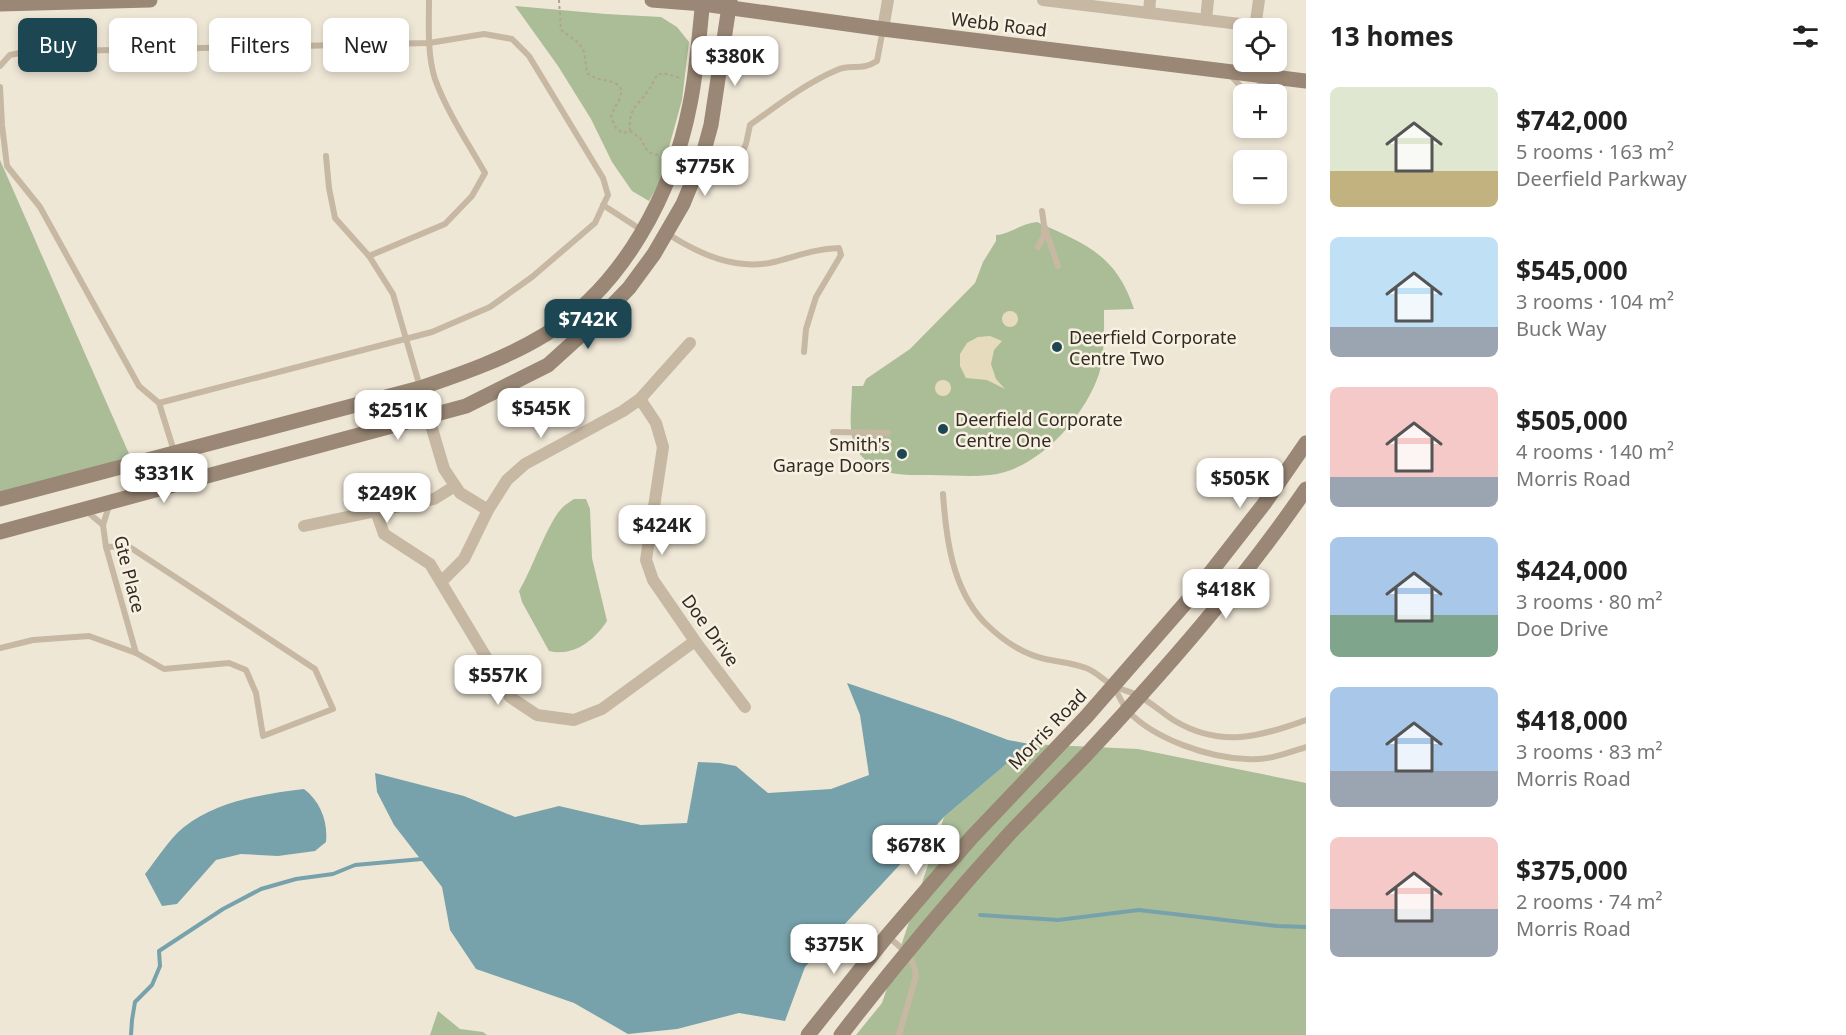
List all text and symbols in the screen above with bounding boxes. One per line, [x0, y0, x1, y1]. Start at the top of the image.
street label: Webb Road [950, 6, 1048, 42]
chip: Buy [18, 18, 97, 72]
chip: Rent [109, 18, 197, 72]
chip: Filters [209, 18, 311, 72]
chip: New [323, 18, 409, 72]
map controls [1233, 18, 1287, 204]
button: locate [1233, 18, 1287, 72]
text: 13 homes [1330, 18, 1454, 54]
icon: filters [1789, 20, 1822, 53]
pin: $380K [693, 36, 777, 87]
text: $380K [705, 42, 765, 69]
button: + [1233, 84, 1287, 138]
text: $742,000 [1516, 102, 1628, 138]
icon: home [1378, 111, 1450, 183]
text: 5 rooms · 163 m² [1516, 138, 1674, 165]
pin: $775K [663, 146, 747, 197]
button: − [1233, 150, 1287, 204]
text: $775K [675, 152, 735, 179]
text: Deerfield Parkway [1516, 165, 1687, 192]
text: $545,000 [1516, 252, 1628, 288]
icon: home [1378, 261, 1450, 333]
text: 3 rooms · 104 m² [1516, 288, 1674, 315]
pin: $742K [546, 299, 630, 350]
text: $742K [558, 305, 618, 332]
text: Buck Way [1516, 315, 1606, 342]
place label: Deerfield Corporate Centre Two [1069, 325, 1237, 370]
marker: Deerfield Corporate Centre Two [1050, 340, 1064, 354]
pin: $545K [499, 388, 583, 439]
pin: $251K [356, 390, 440, 441]
text: $545K [511, 394, 571, 421]
text: $251K [368, 396, 428, 423]
text: $505,000 [1516, 402, 1628, 438]
place label: Deerfield Corporate Centre One [955, 407, 1123, 452]
icon: home [1378, 411, 1450, 483]
marker: Deerfield Corporate Centre One [936, 422, 950, 436]
place label: Smith's Garage Doors [773, 432, 890, 477]
text: 4 rooms · 140 m² [1516, 438, 1674, 465]
marker: Smith's Garage Doors [895, 447, 909, 461]
pin: $331K [122, 453, 206, 504]
pin: $505K [1198, 458, 1282, 509]
text: $331K [134, 459, 194, 486]
text: $505K [1210, 464, 1270, 491]
text: Morris Road [1516, 465, 1631, 492]
pin: $249K [345, 473, 429, 524]
text: $249K [357, 479, 417, 506]
pin: $424K [620, 505, 704, 556]
text: $424K [632, 511, 692, 538]
street label: Gte Place [109, 533, 151, 615]
text: $424,000 [1516, 552, 1628, 588]
icon: home [1378, 561, 1450, 633]
pin: $418K [1184, 569, 1268, 620]
text: $418K [1196, 575, 1256, 602]
text: 3 rooms · 80 m² [1516, 588, 1663, 615]
street label: Doe Drive [677, 589, 745, 671]
text: Doe Drive [1516, 615, 1609, 642]
pin: $557K [456, 655, 540, 706]
text: $557K [468, 661, 528, 688]
street label: Morris Road [1002, 684, 1092, 774]
text: $418,000 [1516, 702, 1628, 738]
icon: home [1378, 711, 1450, 783]
text: 3 rooms · 83 m² [1516, 738, 1663, 765]
text: Morris Road [1516, 765, 1631, 792]
pin: $678K [874, 825, 958, 876]
text: $678K [886, 831, 946, 858]
text: $375,000 [1516, 852, 1628, 888]
icon: home [1378, 861, 1450, 933]
text: 2 rooms · 74 m² [1516, 888, 1663, 915]
text: Morris Road [1516, 915, 1631, 942]
pin: $375K [792, 924, 876, 975]
text: $375K [804, 930, 864, 957]

